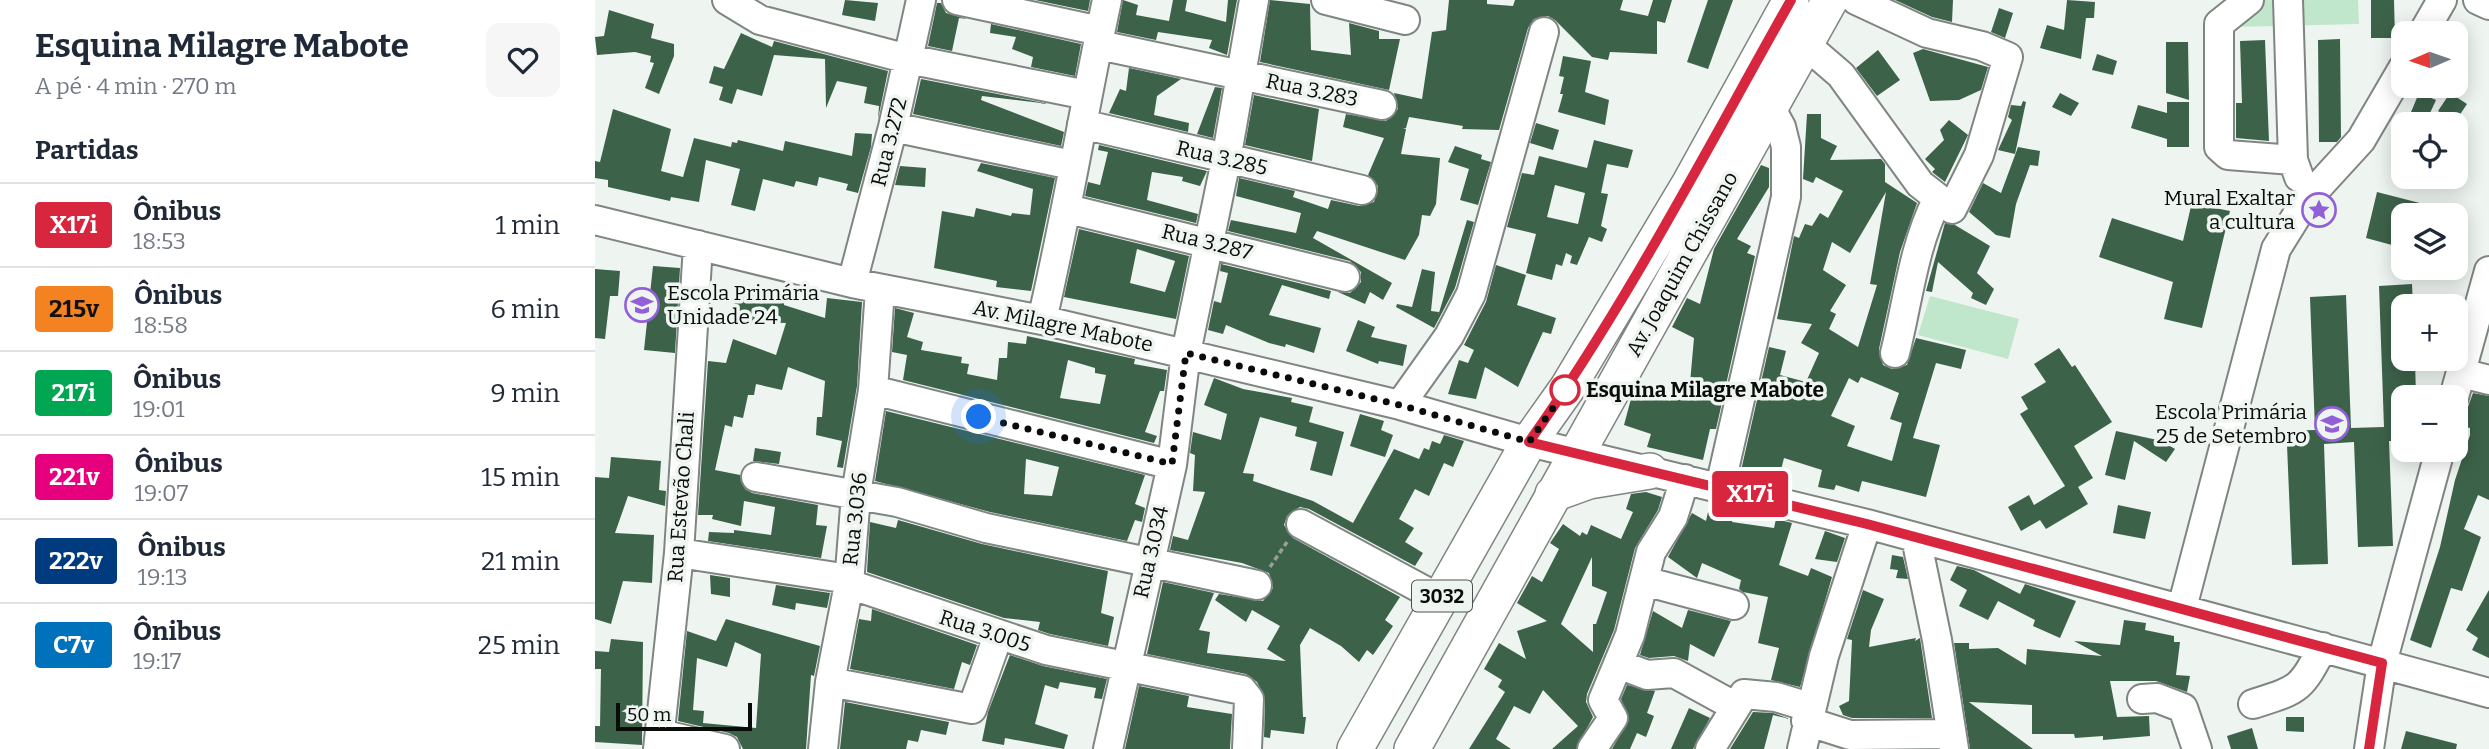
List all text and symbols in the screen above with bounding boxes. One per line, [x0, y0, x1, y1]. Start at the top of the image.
north arrow [2391, 21, 2467, 98]
map controls [2391, 21, 2468, 462]
button: heart [486, 23, 560, 97]
text: Esquina Milagre Mabote [35, 26, 409, 66]
street label: Rua 3.283 [1264, 68, 1360, 112]
text: A pé · 4 min · 270 m [35, 72, 236, 100]
street label: Rua 3.272 [865, 95, 913, 189]
button: locate [2391, 112, 2468, 189]
text: Partidas [35, 135, 139, 166]
street label: Rua 3.285 [1174, 135, 1270, 181]
street label: Av. Joaquim Chissano [1620, 167, 1744, 361]
place label: Mural Exaltar a cultura [2164, 185, 2296, 235]
place icon: Mural Exaltar a cultura [2300, 191, 2338, 229]
text: Ônibus [133, 196, 221, 227]
button: layers [2391, 203, 2468, 280]
text: 1 min [495, 210, 560, 241]
text: X17i [50, 211, 97, 239]
street label: Rua 3.287 [1159, 218, 1255, 266]
text: 18:53 [133, 227, 186, 255]
text: Ônibus [134, 280, 222, 311]
place label: Escola Primária Unidade 24 [667, 280, 820, 330]
school or university icon: Escola Primária Unidade 24 [623, 286, 661, 324]
text: 6 min [491, 294, 560, 325]
street label: Av. Milagre Mabote [971, 294, 1155, 358]
button: + [2391, 294, 2468, 371]
text: 215v [49, 295, 99, 323]
text: 18:58 [134, 311, 188, 339]
text: Ônibus [133, 364, 221, 395]
marker: Esquina Milagre Mabote [1550, 375, 1580, 405]
place label: Esquina Milagre Mabote [1586, 377, 1824, 403]
text: 9 min [491, 378, 560, 409]
text: 217i [51, 379, 96, 407]
button: − [2391, 385, 2468, 462]
text: 19:01 [133, 395, 185, 423]
your location [961, 399, 996, 434]
place label: Escola Primária 25 de Setembro [2155, 399, 2308, 449]
school or university icon: Escola Primária 25 de Setembro [2313, 405, 2351, 443]
street label: Rua Estevão Chali [662, 411, 700, 583]
text: Ônibus [134, 448, 223, 479]
text: 15 min [481, 462, 560, 493]
text: 221v [49, 463, 99, 491]
street label: Rua 3.036 [837, 471, 873, 567]
line badge: X17i [1701, 471, 1799, 517]
text: 19:07 [134, 479, 188, 507]
text: X17i [1726, 480, 1774, 508]
street label: Rua 3.034 [1128, 503, 1174, 601]
text: Ônibus [138, 532, 226, 563]
text: 21 min [481, 546, 560, 577]
text: 222v [49, 547, 103, 575]
text: 19:13 [138, 563, 188, 591]
road number: 3032 [1412, 580, 1472, 611]
street label: Rua 3.005 [936, 604, 1034, 658]
text: Ônibus [133, 616, 221, 647]
text: 25 min [478, 630, 560, 661]
text: C7v [53, 631, 94, 659]
text: 19:17 [133, 647, 181, 675]
scale bar [616, 700, 753, 732]
text: 50 m [627, 703, 671, 726]

